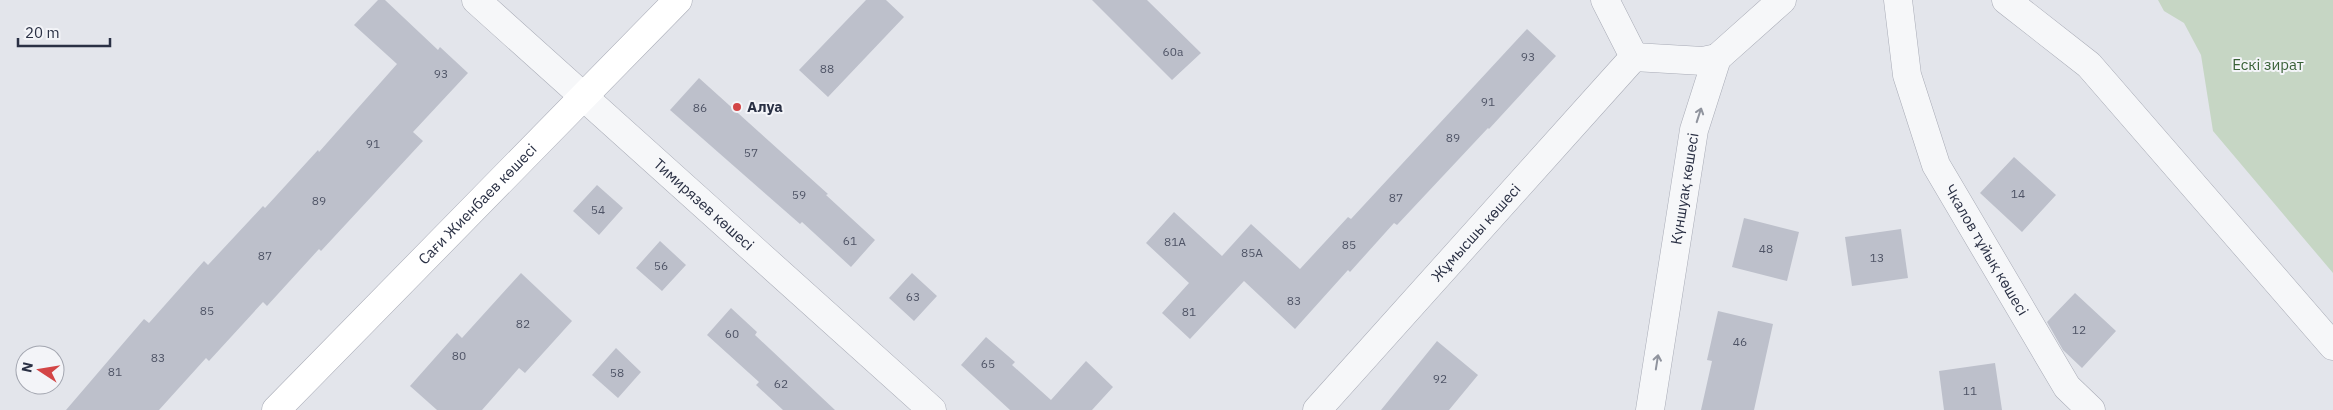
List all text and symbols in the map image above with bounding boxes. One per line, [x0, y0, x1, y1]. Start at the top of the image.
scale bar [18, 15, 110, 47]
text: 20 m [25, 23, 60, 42]
house number: 60а [1163, 44, 1184, 59]
house number: 93 [1521, 49, 1535, 64]
park label: Ескі зират [2232, 55, 2304, 74]
house number: 88 [820, 61, 834, 76]
house number: 93 [434, 66, 448, 81]
house number: 91 [1481, 94, 1495, 109]
place label: Алуа [747, 97, 783, 116]
house number: 86 [693, 100, 707, 115]
marker: Алуа [731, 101, 743, 113]
one-way arrow [1694, 108, 1704, 124]
house number: 89 [1446, 130, 1460, 145]
street label: Күншуақ көшесі [1666, 131, 1702, 246]
house number: 91 [366, 136, 380, 151]
street label: Сағи Жиенбаев көшесі [414, 140, 541, 268]
house number: 57 [744, 145, 758, 160]
street label: Тимирязев көшесі [650, 154, 758, 254]
street label: Жұмысшы көшесі [1427, 180, 1524, 285]
street label: Чкалов тұйық көшесі [1941, 181, 2033, 319]
house number: 14 [2011, 186, 2025, 201]
house number: 59 [792, 187, 806, 202]
house number: 87 [1389, 190, 1403, 205]
house number: 89 [312, 193, 326, 208]
house number: 54 [591, 202, 605, 217]
house number: 61 [843, 233, 857, 248]
house number: 81А [1164, 234, 1186, 249]
house number: 85 [1342, 237, 1356, 252]
house number: 48 [1759, 241, 1773, 256]
house number: 85А [1241, 245, 1263, 260]
house number: 87 [258, 248, 272, 263]
house number: 13 [1870, 250, 1884, 265]
house number: 56 [654, 258, 668, 273]
house number: 63 [906, 289, 920, 304]
house number: 83 [1287, 293, 1301, 308]
house number: 85 [200, 303, 214, 318]
house number: 81 [1182, 304, 1196, 319]
house number: 82 [516, 316, 530, 331]
house number: 12 [2072, 322, 2086, 337]
house number: 60 [725, 326, 739, 341]
house number: 46 [1733, 334, 1747, 349]
north arrow [15, 345, 65, 395]
house number: 80 [452, 348, 466, 363]
house number: 83 [151, 350, 165, 365]
one-way arrow [1653, 354, 1663, 370]
house number: 65 [981, 356, 995, 371]
text: N [17, 360, 37, 374]
house number: 81 [108, 364, 122, 379]
house number: 58 [610, 365, 624, 380]
house number: 92 [1433, 371, 1447, 386]
house number: 62 [774, 376, 788, 391]
house number: 11 [1963, 383, 1977, 398]

